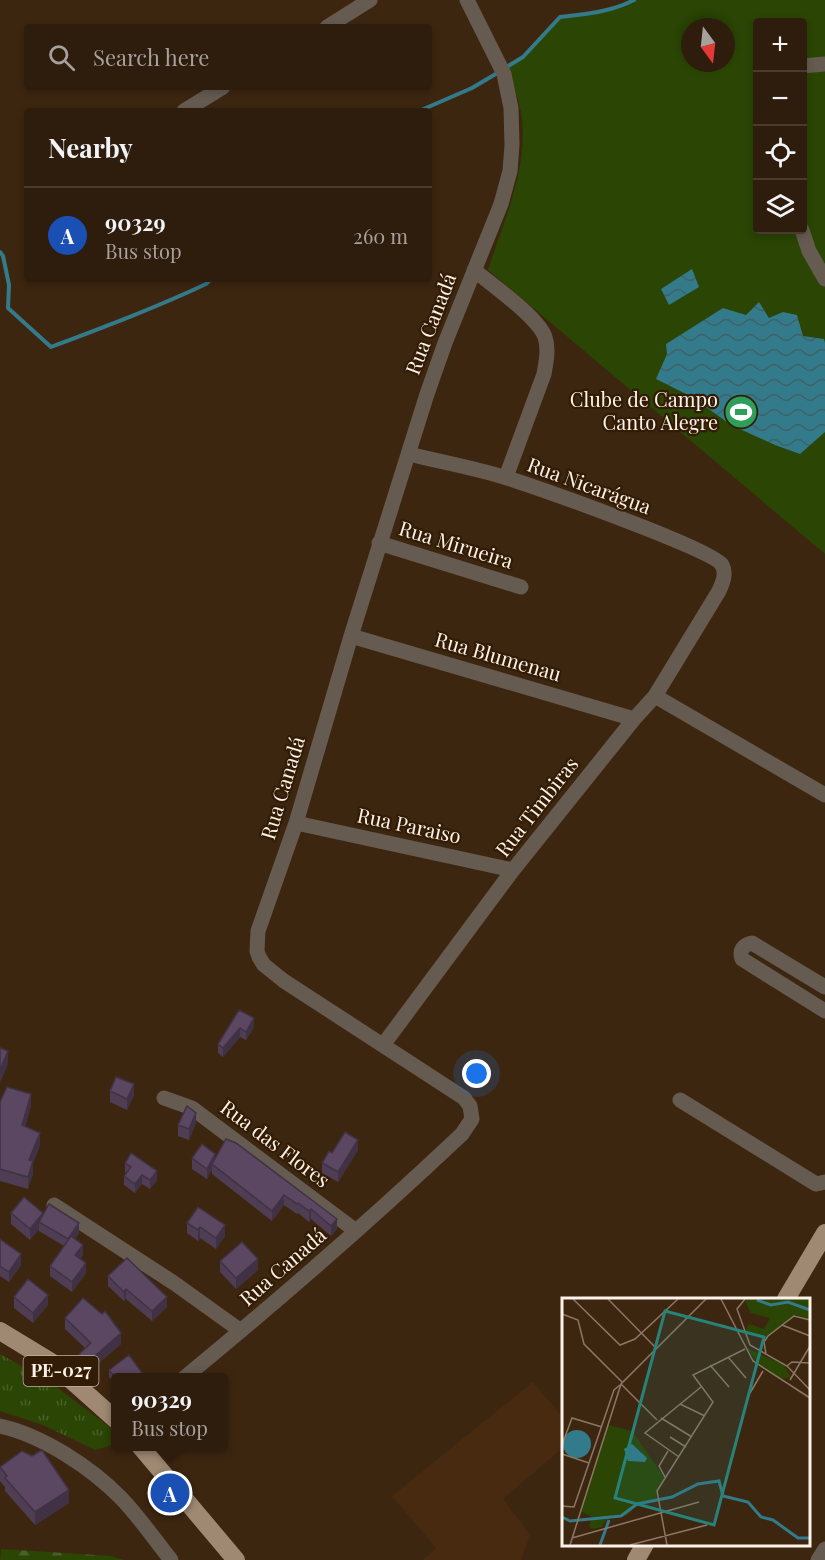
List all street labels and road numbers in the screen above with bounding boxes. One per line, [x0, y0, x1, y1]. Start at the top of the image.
street label: Rua Canadá [398, 269, 461, 378]
street label: Rua Nicarágua [524, 450, 655, 519]
street label: Rua Mirueira [396, 513, 517, 574]
street label: Rua Blumenau [432, 625, 565, 687]
street label: Rua Canadá [253, 733, 310, 842]
street label: Rua Timbiras [488, 751, 583, 862]
street label: Rua Paraiso [355, 800, 464, 849]
street label: Rua das Flores [216, 1093, 336, 1193]
street label: Rua Canadá [233, 1221, 331, 1311]
road number: PE-027 [23, 1356, 98, 1386]

